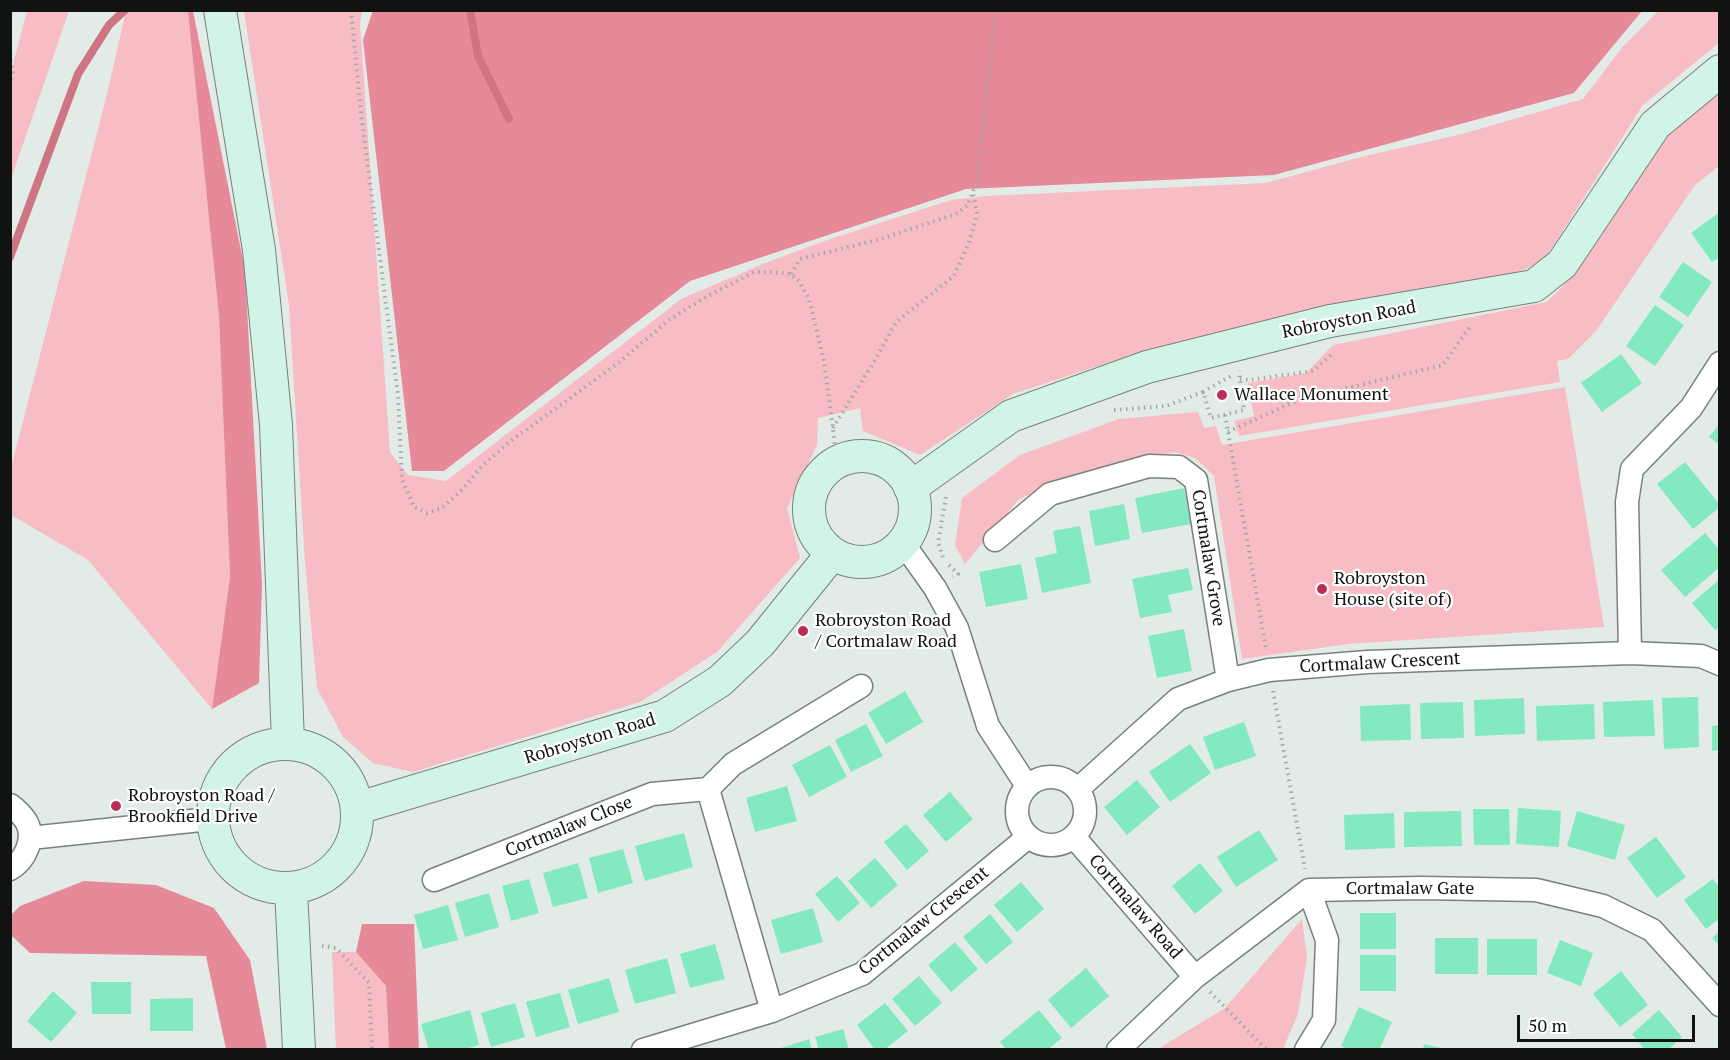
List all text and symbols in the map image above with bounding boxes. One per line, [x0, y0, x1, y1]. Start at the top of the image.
street label: Robroyston Road [1280, 296, 1418, 344]
place label: Wallace Monument [1234, 384, 1389, 406]
marker: Wallace Monument [1215, 388, 1229, 402]
street label: Cortmalaw Grove [1187, 488, 1229, 628]
place label: Robroyston House (site of) [1334, 568, 1452, 610]
marker: Robroyston House (site of) [1315, 582, 1329, 596]
place label: Robroyston Road / Cortmalaw Road [815, 610, 957, 652]
marker: Robroyston Road / Cortmalaw Road [796, 624, 810, 638]
street label: Cortmalaw Crescent [1299, 648, 1461, 678]
street label: Robroyston Road [522, 709, 658, 769]
place label: Robroyston Road / Brookfield Drive [128, 785, 275, 828]
street label: Cortmalaw Close [502, 792, 636, 862]
marker: Robroyston Road / Brookfield Drive [109, 799, 123, 813]
street label: Cortmalaw Road [1084, 850, 1186, 964]
street label: Cortmalaw Crescent [855, 862, 993, 980]
street label: Cortmalaw Gate [1346, 878, 1474, 900]
scale bar [1520, 1003, 1698, 1041]
text: 50 m [1528, 1013, 1567, 1037]

